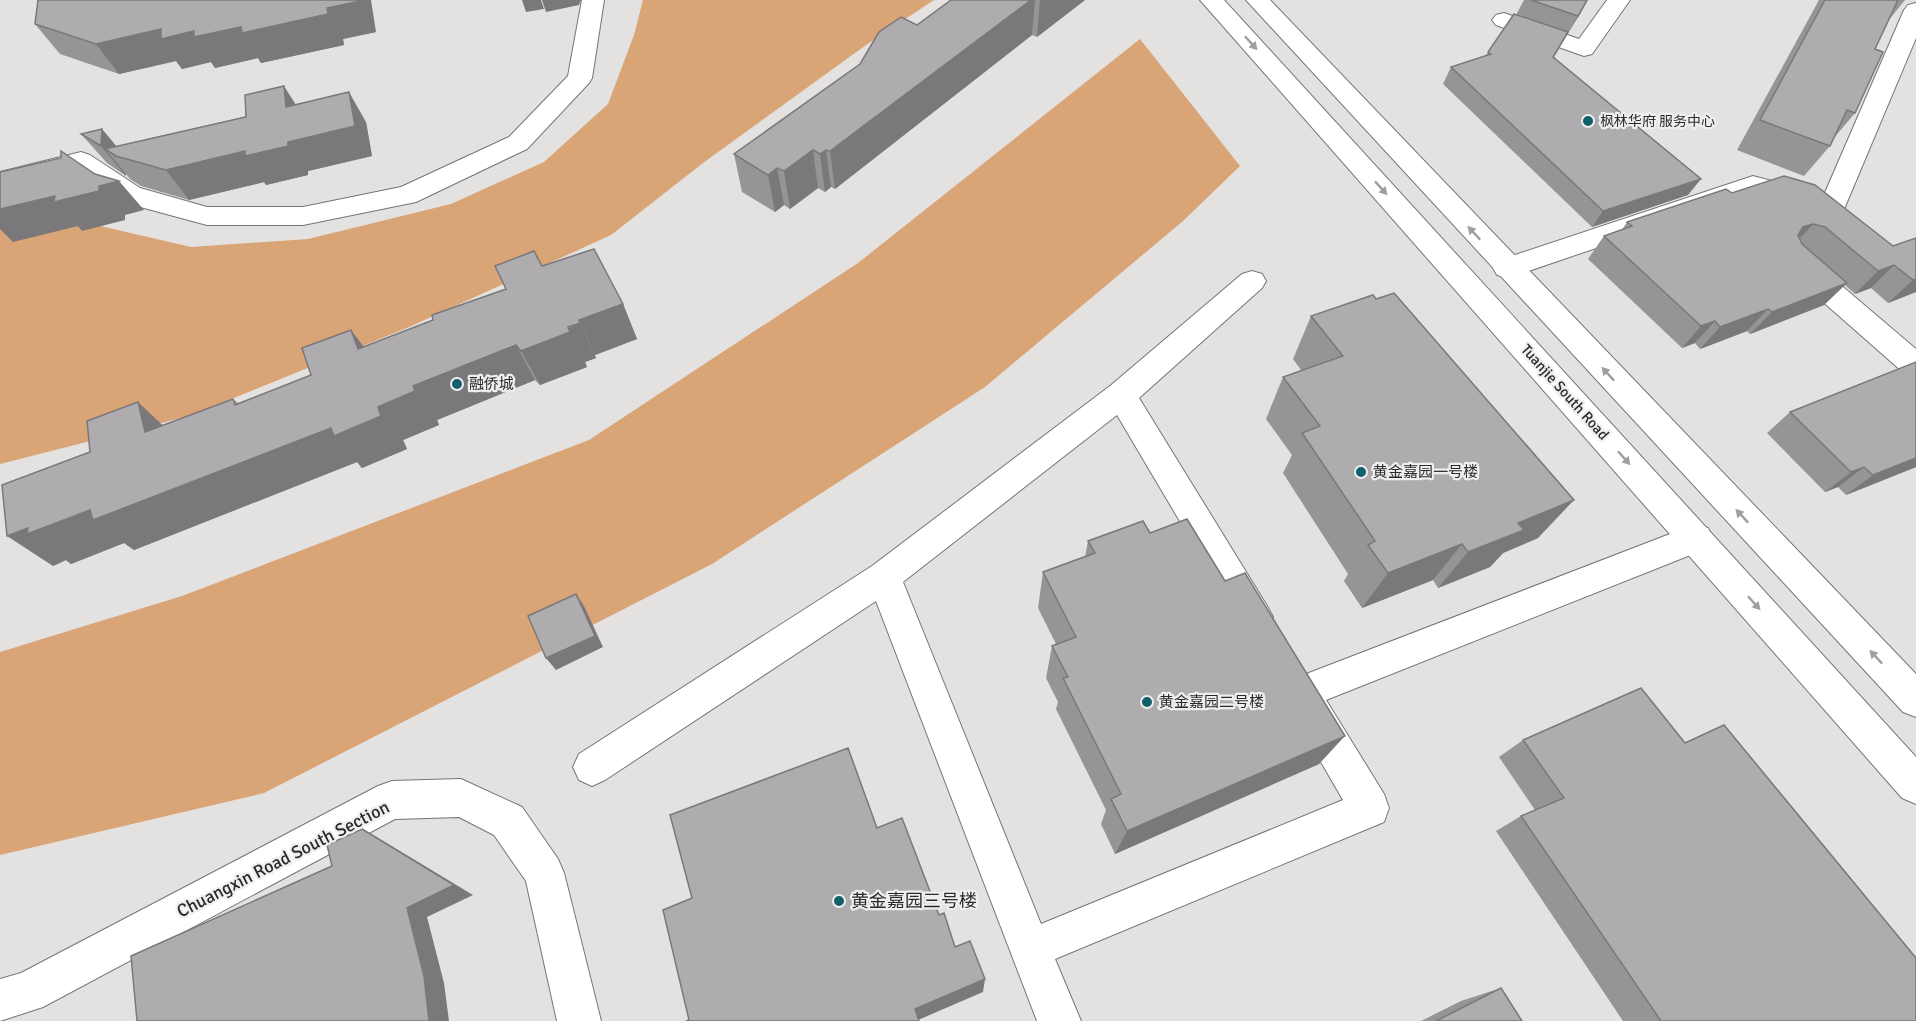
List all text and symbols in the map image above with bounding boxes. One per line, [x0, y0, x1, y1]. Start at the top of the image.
one-way arrow [1243, 36, 1257, 50]
place label: 枫林华府 服务中心 [1600, 113, 1715, 130]
marker: 枫林华府 服务中心 [1581, 114, 1595, 128]
one-way arrow [1374, 180, 1387, 195]
one-way arrow [1467, 225, 1481, 240]
street label: Tuanjie South Road [1517, 341, 1613, 444]
one-way arrow [1601, 368, 1615, 382]
place label: 融侨城 [469, 375, 514, 393]
marker: 融侨城 [450, 377, 464, 391]
one-way arrow [1617, 450, 1630, 465]
place label: 黄金嘉园一号楼 [1373, 463, 1478, 481]
marker: 黄金嘉园一号楼 [1354, 465, 1368, 479]
one-way arrow [1735, 509, 1749, 523]
one-way arrow [1747, 595, 1760, 610]
one-way arrow [1869, 650, 1883, 665]
place label: 黄金嘉园二号楼 [1159, 693, 1264, 711]
marker: 黄金嘉园二号楼 [1140, 695, 1154, 709]
street label: Chuangxin Road South Section [173, 796, 393, 922]
place label: 黄金嘉园三号楼 [851, 890, 977, 912]
marker: 黄金嘉园三号楼 [832, 894, 846, 908]

